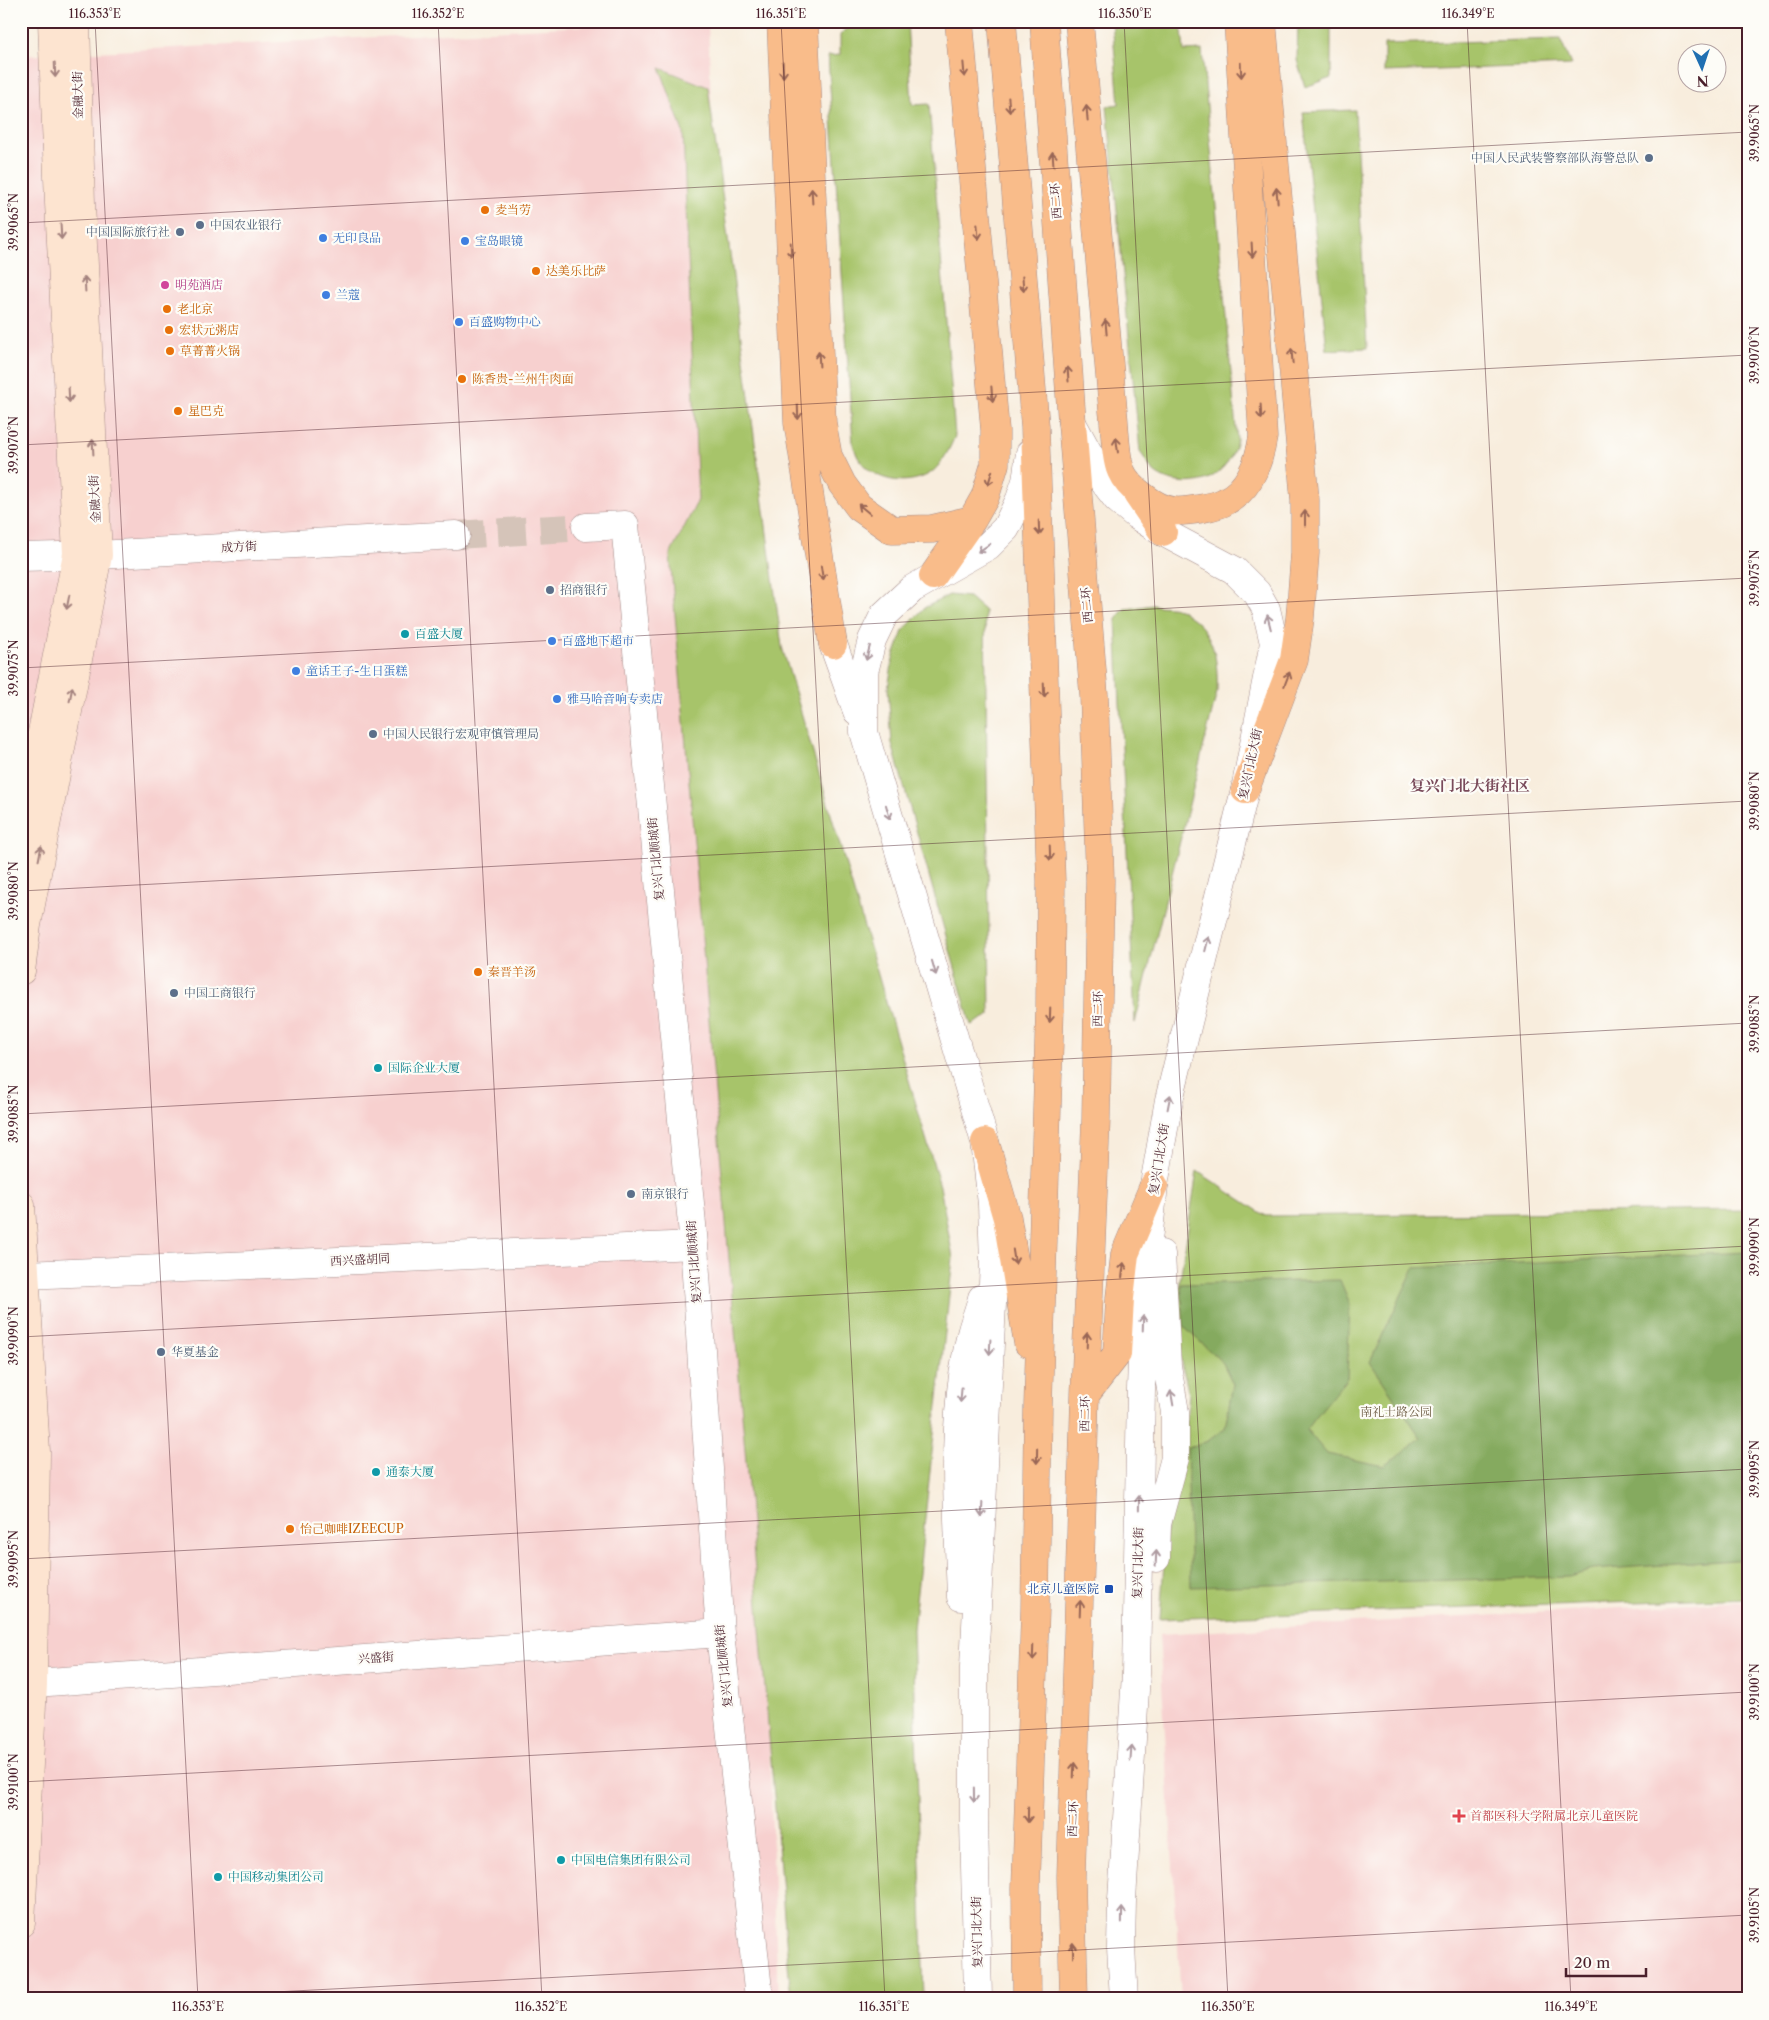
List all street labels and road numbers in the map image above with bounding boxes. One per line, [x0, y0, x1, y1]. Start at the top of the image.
street label: 金融大街 [70, 70, 85, 119]
street label: 西二环 [1047, 183, 1064, 220]
street label: 金融大街 [86, 474, 103, 523]
street label: 成方街 [221, 538, 258, 555]
street label: 西二环 [1077, 586, 1096, 624]
street label: 复兴门北大街 [1235, 726, 1265, 801]
street label: 复兴门北顺城街 [644, 816, 667, 902]
street label: 西二环 [1090, 991, 1105, 1027]
street label: 复兴门北大街 [1145, 1121, 1172, 1196]
street label: 复兴门北顺城街 [683, 1219, 704, 1304]
street label: 西兴盛胡同 [330, 1250, 390, 1269]
street label: 西二环 [1077, 1396, 1092, 1432]
street label: 复兴门北大街 [1129, 1526, 1146, 1599]
street label: 复兴门北顺城街 [712, 1623, 735, 1709]
street label: 兴盛街 [357, 1649, 395, 1666]
street label: 西二环 [1064, 1801, 1081, 1837]
street label: 复兴门北大街 [968, 1895, 985, 1968]

